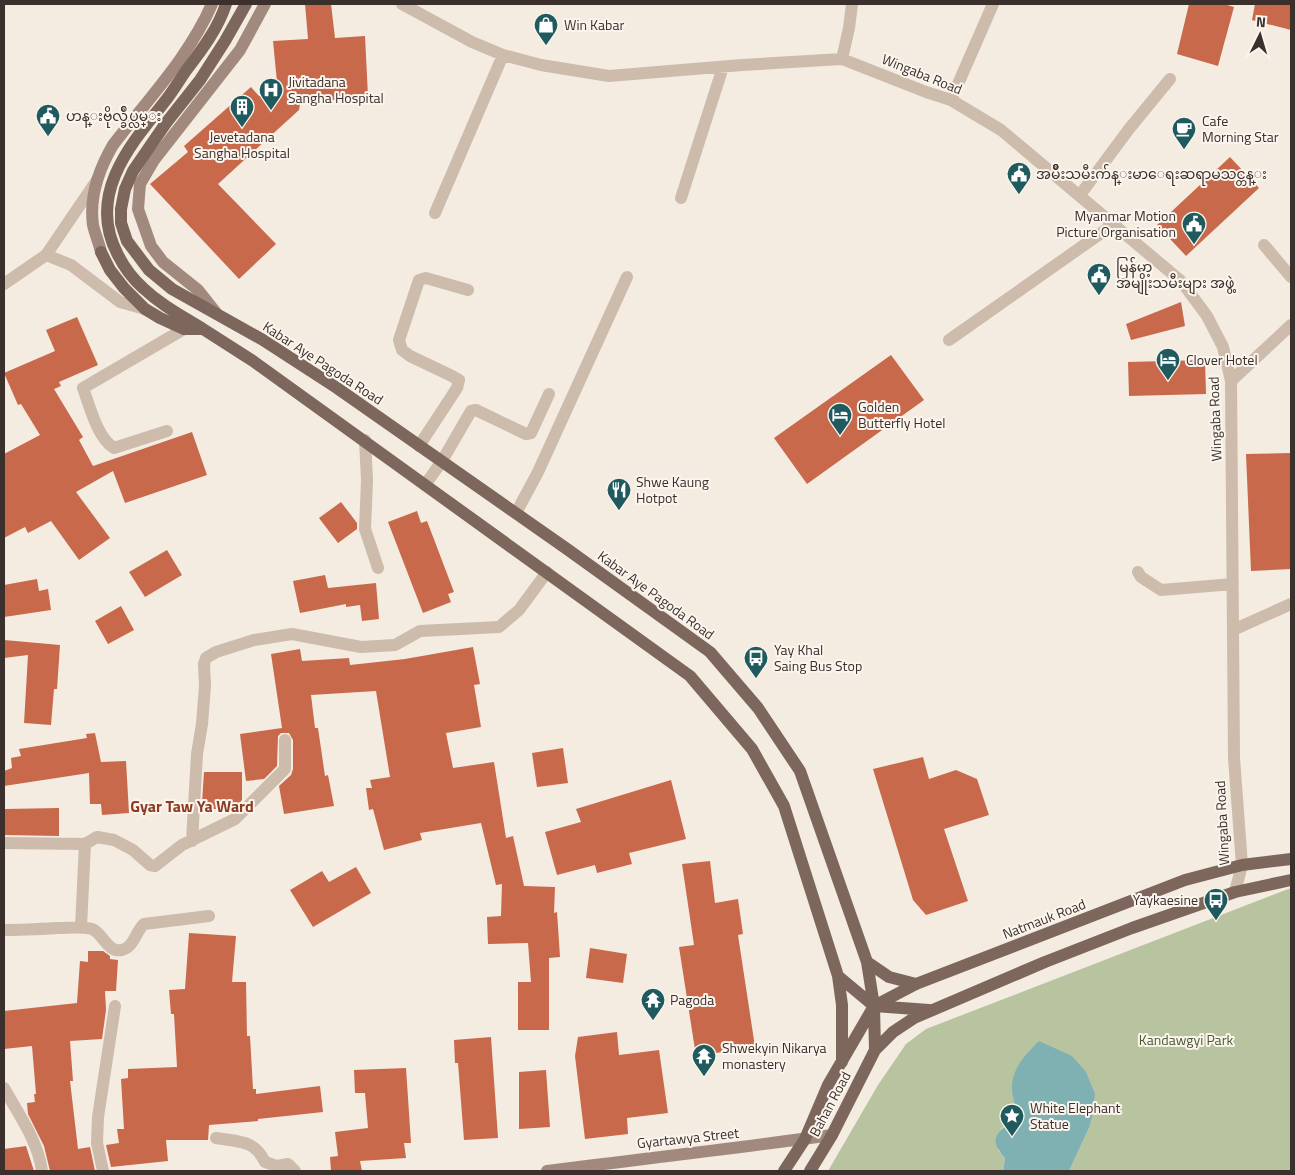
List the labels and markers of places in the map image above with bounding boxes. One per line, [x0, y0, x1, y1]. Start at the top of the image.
shop icon: Win Kabar [533, 12, 559, 46]
place label: Win Kabar [564, 14, 624, 35]
place label: Jivitadana Sangha Hospital [288, 71, 384, 108]
hospital icon: Jivitadana Sangha Hospital [258, 77, 284, 111]
building icon: Jevetadana Sangha Hospital [229, 94, 255, 128]
public building icon: ဟန္းဗိုလ္ခ်ဳပ္လမ္း [35, 103, 61, 137]
place label: ဟန္းဗိုလ္ခ်ဳပ္လမ္း [66, 105, 161, 128]
place label: Cafe Morning Star [1202, 110, 1279, 147]
cafe icon: Cafe Morning Star [1171, 116, 1197, 150]
place label: Jevetadana Sangha Hospital [194, 126, 290, 163]
public building icon: အမ်ိဳးသမီးက်န္းမာေရးဆရာမသင္တန္း [1006, 161, 1032, 195]
place label: အမ်ိဳးသမီးက်န္းမာေရးဆရာမသင္တန္း [1036, 163, 1267, 186]
place label: Myanmar Motion Picture Organisation [1056, 205, 1176, 242]
public building icon: Myanmar Motion Picture Organisation [1181, 211, 1207, 245]
place label: မြန်မာ့ အမျိုးသမီးများ အဖွဲ့ [1116, 256, 1236, 295]
public building icon: မြန်မာ့ အမျိုးသမီးများ အဖွဲ့ [1086, 262, 1112, 296]
hotel icon: Clover Hotel [1155, 347, 1181, 381]
place label: Clover Hotel [1186, 349, 1258, 370]
place label: Golden Butterfly Hotel [858, 396, 945, 433]
hotel icon: Golden Butterfly Hotel [827, 402, 853, 436]
place label: Shwe Kaung Hotpot [636, 471, 709, 508]
restaurant icon: Shwe Kaung Hotpot [606, 477, 632, 511]
place label: Yay Khal Saing Bus Stop [774, 639, 862, 676]
bus stop icon: Yay Khal Saing Bus Stop [743, 645, 769, 679]
bus stop icon: Yaykaesine [1203, 887, 1229, 921]
place label: Yaykaesine [1133, 889, 1198, 910]
temple icon: Pagoda [640, 987, 666, 1021]
place label: Pagoda [670, 989, 714, 1010]
place label: Shwekyin Nikarya monastery [722, 1037, 827, 1074]
temple icon: Shwekyin Nikarya monastery [691, 1043, 717, 1077]
place label: White Elephant Statue [1030, 1097, 1120, 1134]
place icon: White Elephant Statue [999, 1103, 1025, 1137]

